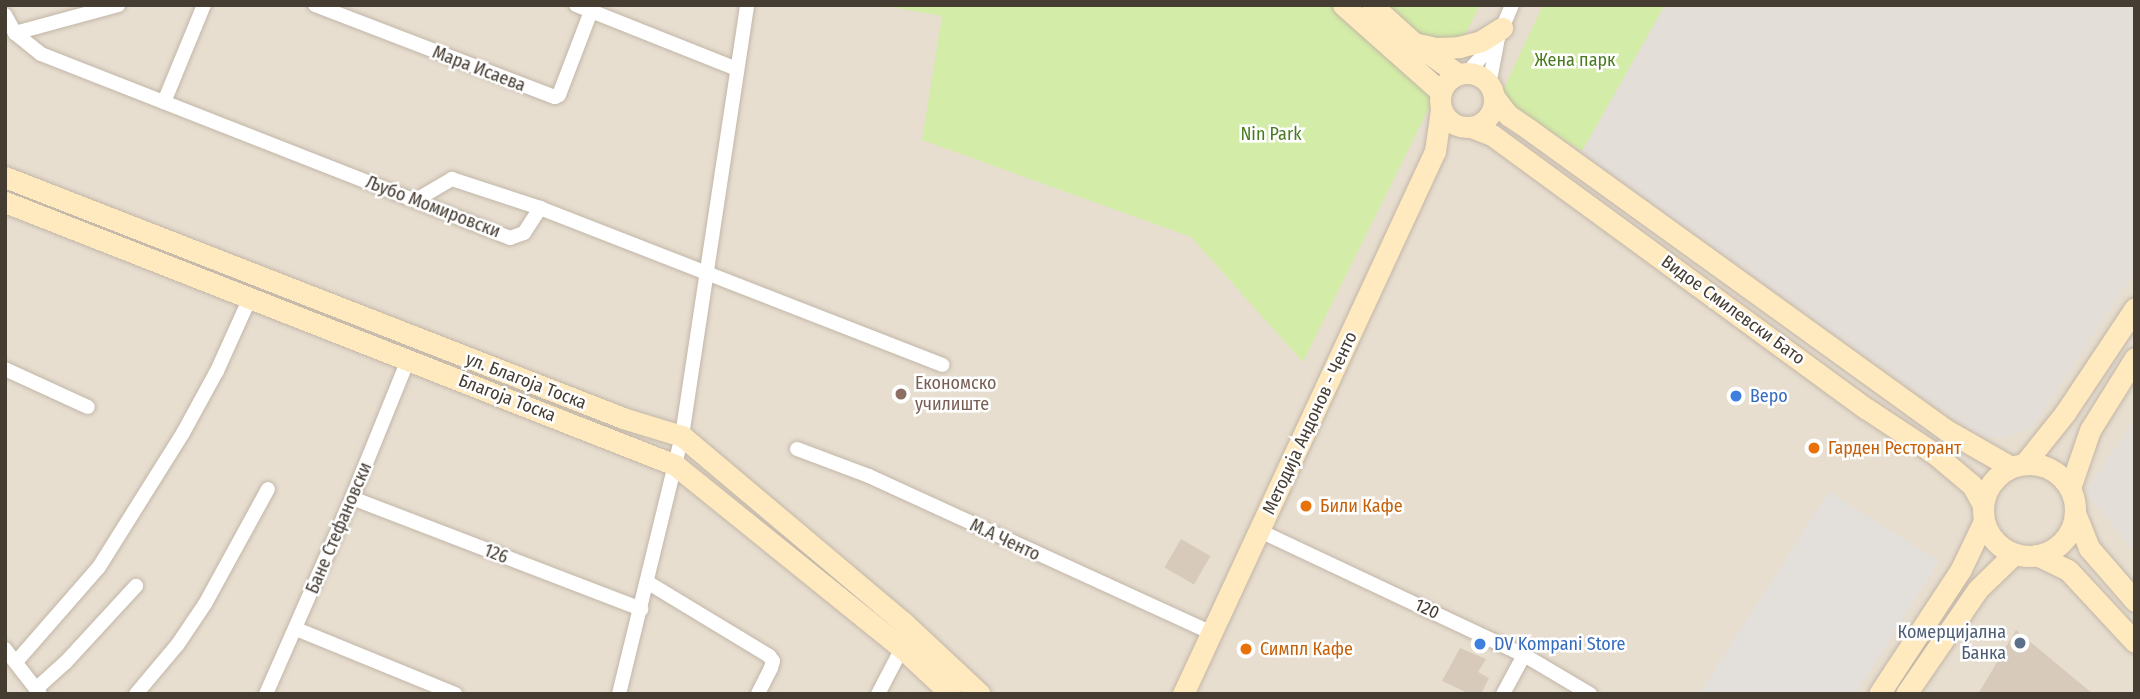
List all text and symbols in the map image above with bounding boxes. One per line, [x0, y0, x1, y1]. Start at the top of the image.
street label: Мара Исаева [429, 41, 529, 97]
park label: Жена парк [1534, 49, 1616, 71]
park label: Nin Park [1240, 123, 1302, 145]
street label: Љубо Момировски [363, 171, 503, 243]
street label: Видое Смилевски Бато [1657, 251, 1809, 369]
street label: Методија Андонов - Ченто [1258, 328, 1362, 518]
street label: ул. Благоја Тоска [463, 348, 589, 414]
street label: Благоја Тоска [455, 370, 559, 426]
place label: Економско училиште [915, 373, 996, 416]
place label: Веро [1750, 385, 1788, 407]
marker: Економско училиште [893, 386, 909, 402]
marker: Веро [1728, 388, 1744, 404]
place label: Гарден Ресторант [1828, 437, 1961, 459]
marker: Гарден Ресторант [1806, 440, 1822, 456]
street label: Бане Стефановски [302, 459, 376, 597]
place label: Били Кафе [1320, 495, 1403, 517]
marker: Били Кафе [1298, 498, 1314, 514]
street label: М.А Ченто [966, 514, 1044, 566]
street label: 126 [481, 540, 511, 568]
street label: 120 [1411, 594, 1443, 624]
place label: Комерцијална Банка [1898, 622, 2006, 664]
place label: DV Kompani Store [1494, 633, 1626, 655]
marker: Комерцијална Банка [2012, 635, 2028, 651]
marker: DV Kompani Store [1472, 636, 1488, 652]
place label: Симпл Кафе [1260, 638, 1353, 660]
marker: Симпл Кафе [1238, 641, 1254, 657]

